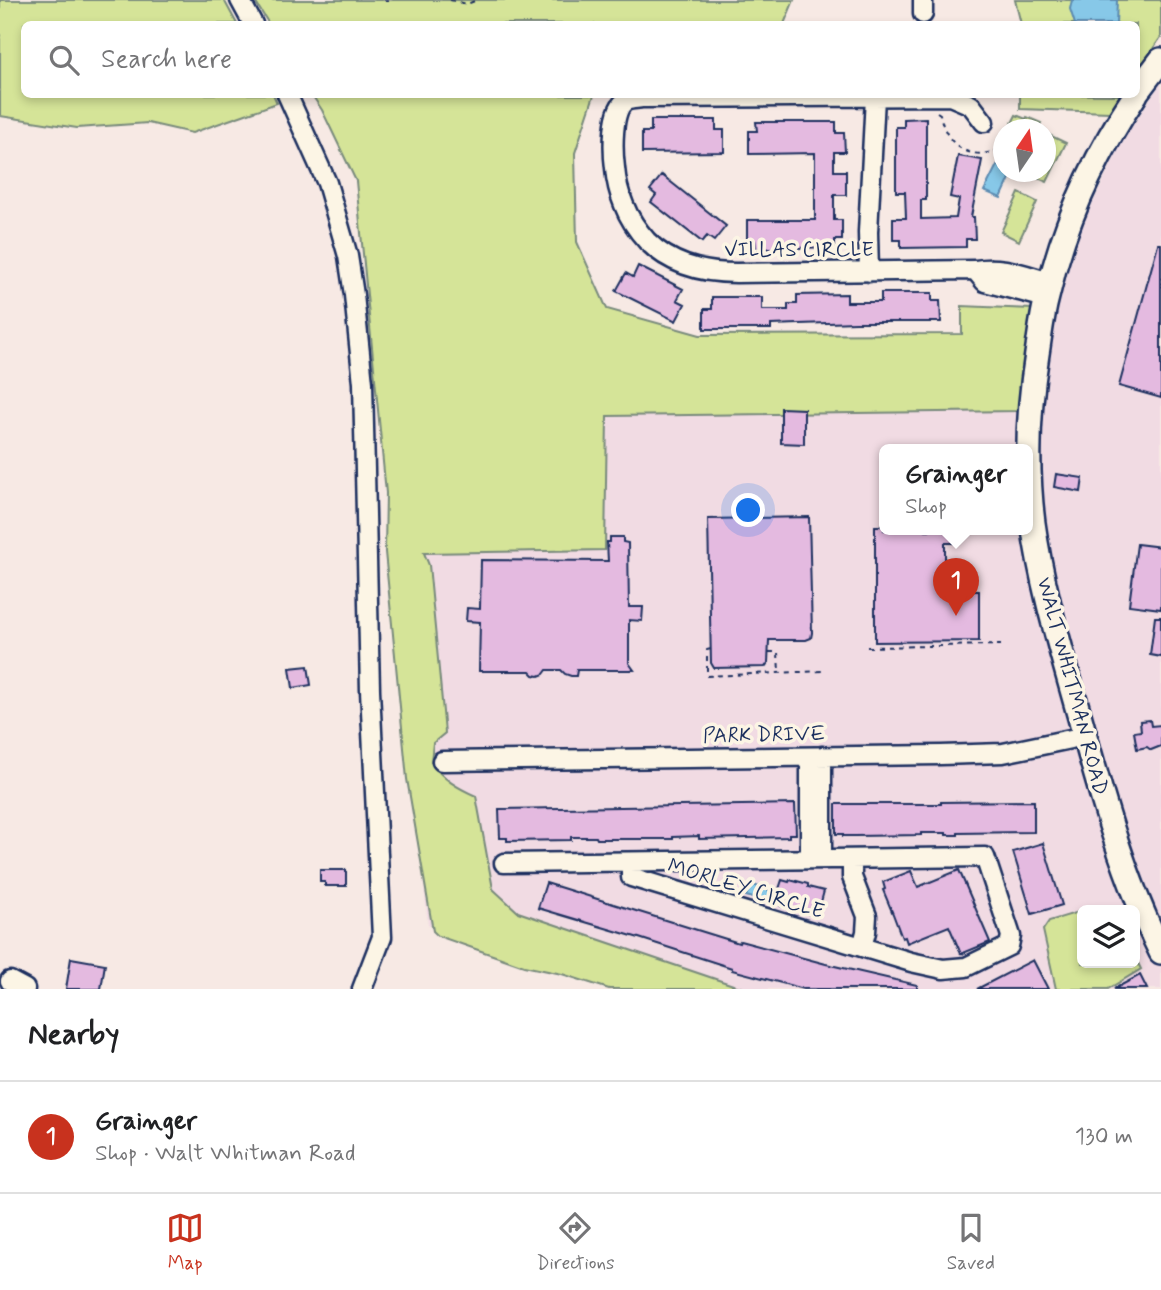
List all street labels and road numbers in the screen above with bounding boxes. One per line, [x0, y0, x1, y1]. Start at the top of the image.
street label: VILLAS CIRCLE [724, 236, 874, 264]
street label: WALT WHITMAN ROAD [1029, 574, 1115, 798]
street label: PARK DRIVE [703, 720, 825, 750]
street label: MORLEY CIRCLE [664, 852, 827, 926]

